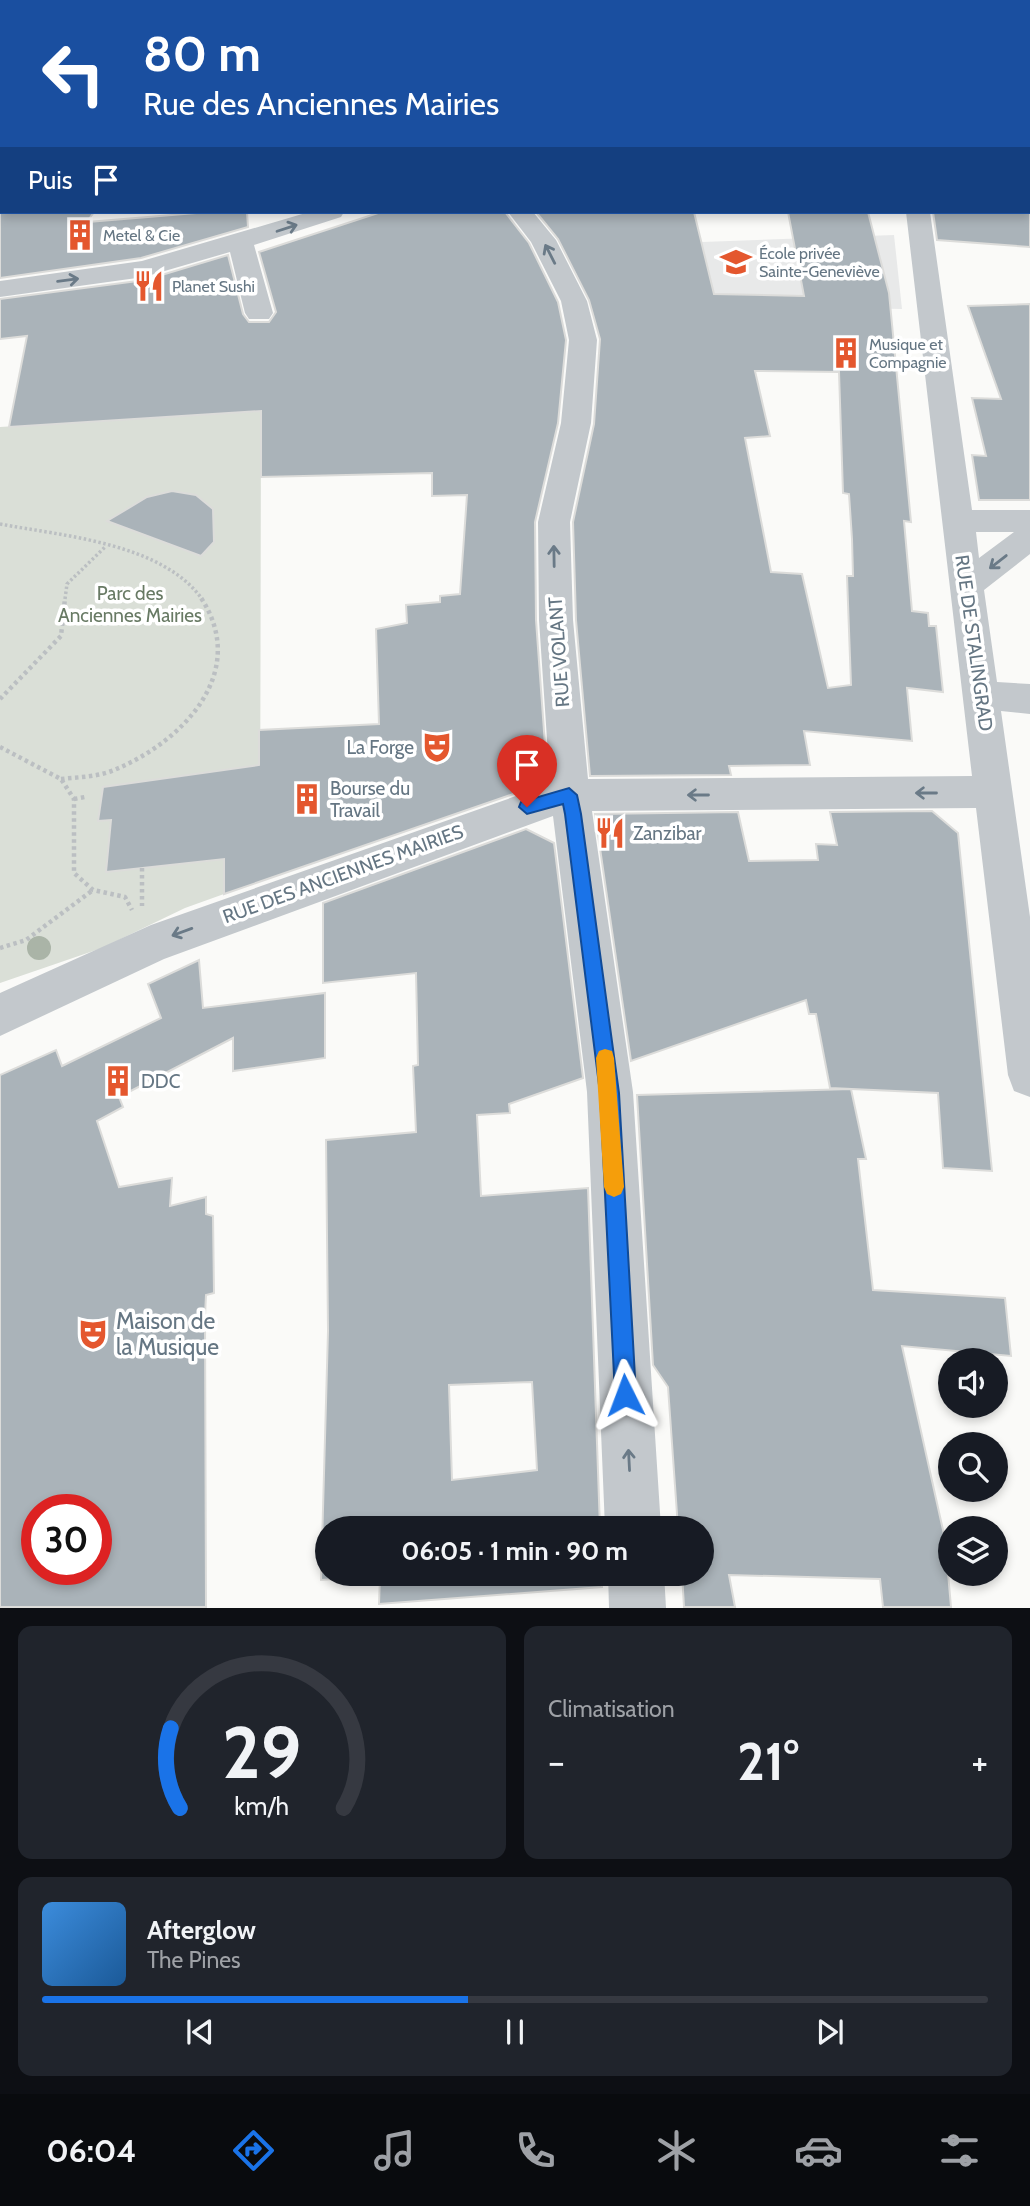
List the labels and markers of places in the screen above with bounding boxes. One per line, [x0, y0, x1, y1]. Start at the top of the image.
building icon: Metel & Cie [63, 218, 97, 252]
place label: Metel & Cie [103, 226, 180, 245]
place label: École privée Sainte-Geneviève [759, 244, 880, 281]
school or university icon: École privée Sainte-Geneviève [719, 245, 753, 279]
restaurant icon: Planet Sushi [132, 269, 166, 303]
place label: Planet Sushi [172, 277, 255, 296]
place label: Musique et Compagnie [869, 335, 947, 372]
building icon: Musique et Compagnie [829, 336, 863, 370]
theatre icon: La Forge [420, 730, 454, 764]
pin [497, 735, 557, 807]
place label: La Forge [346, 736, 414, 759]
place label: Bourse du Travail [330, 777, 410, 822]
building icon: Bourse du Travail [290, 782, 324, 816]
restaurant icon: Zanzibar [593, 816, 627, 850]
place label: Zanzibar [633, 822, 702, 845]
building icon: DDC [101, 1064, 135, 1098]
place label: DDC [141, 1070, 181, 1093]
place label: Maison de la Musique [116, 1307, 219, 1361]
theatre icon: Maison de la Musique [76, 1317, 110, 1351]

